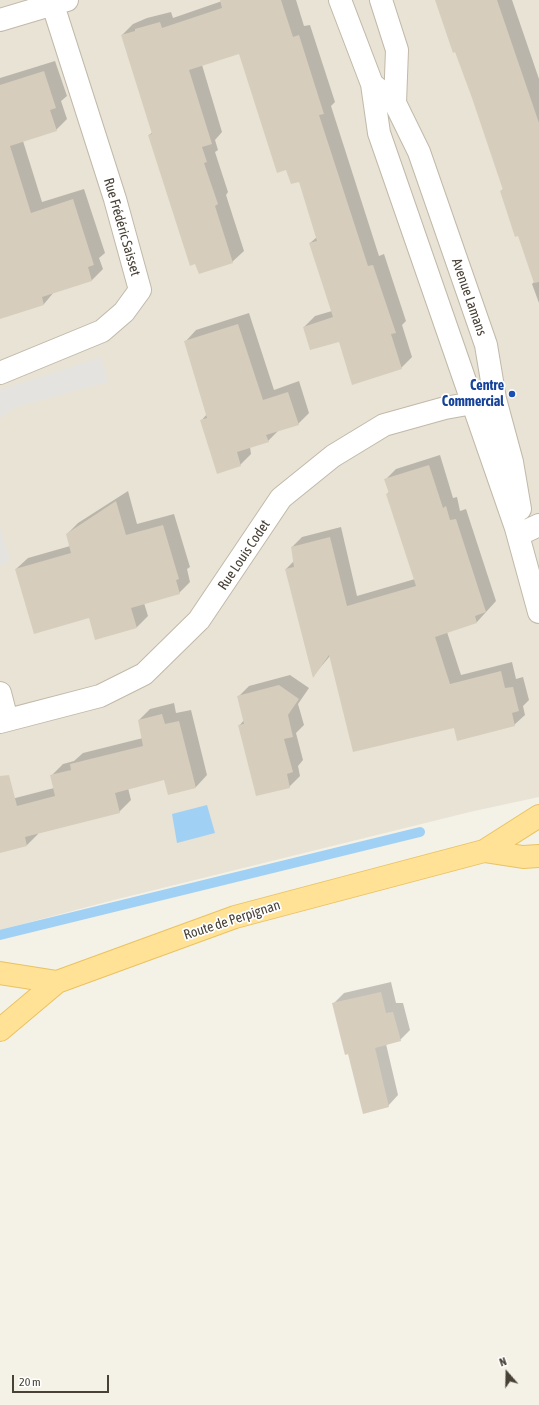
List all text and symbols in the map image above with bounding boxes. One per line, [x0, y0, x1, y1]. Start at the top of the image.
street label: Rue Frédéric Saisset [100, 176, 144, 278]
street label: Avenue Lamans [448, 256, 490, 338]
place label: Centre Commercial [442, 378, 504, 410]
marker: Centre Commercial [507, 389, 517, 399]
street label: Rue Louis Codet [214, 517, 274, 593]
street label: Route de Perpignan [182, 896, 282, 944]
north arrow [487, 1353, 527, 1393]
text: N [498, 1355, 508, 1368]
scale bar [14, 1367, 111, 1393]
text: 20 m [19, 1375, 41, 1389]

